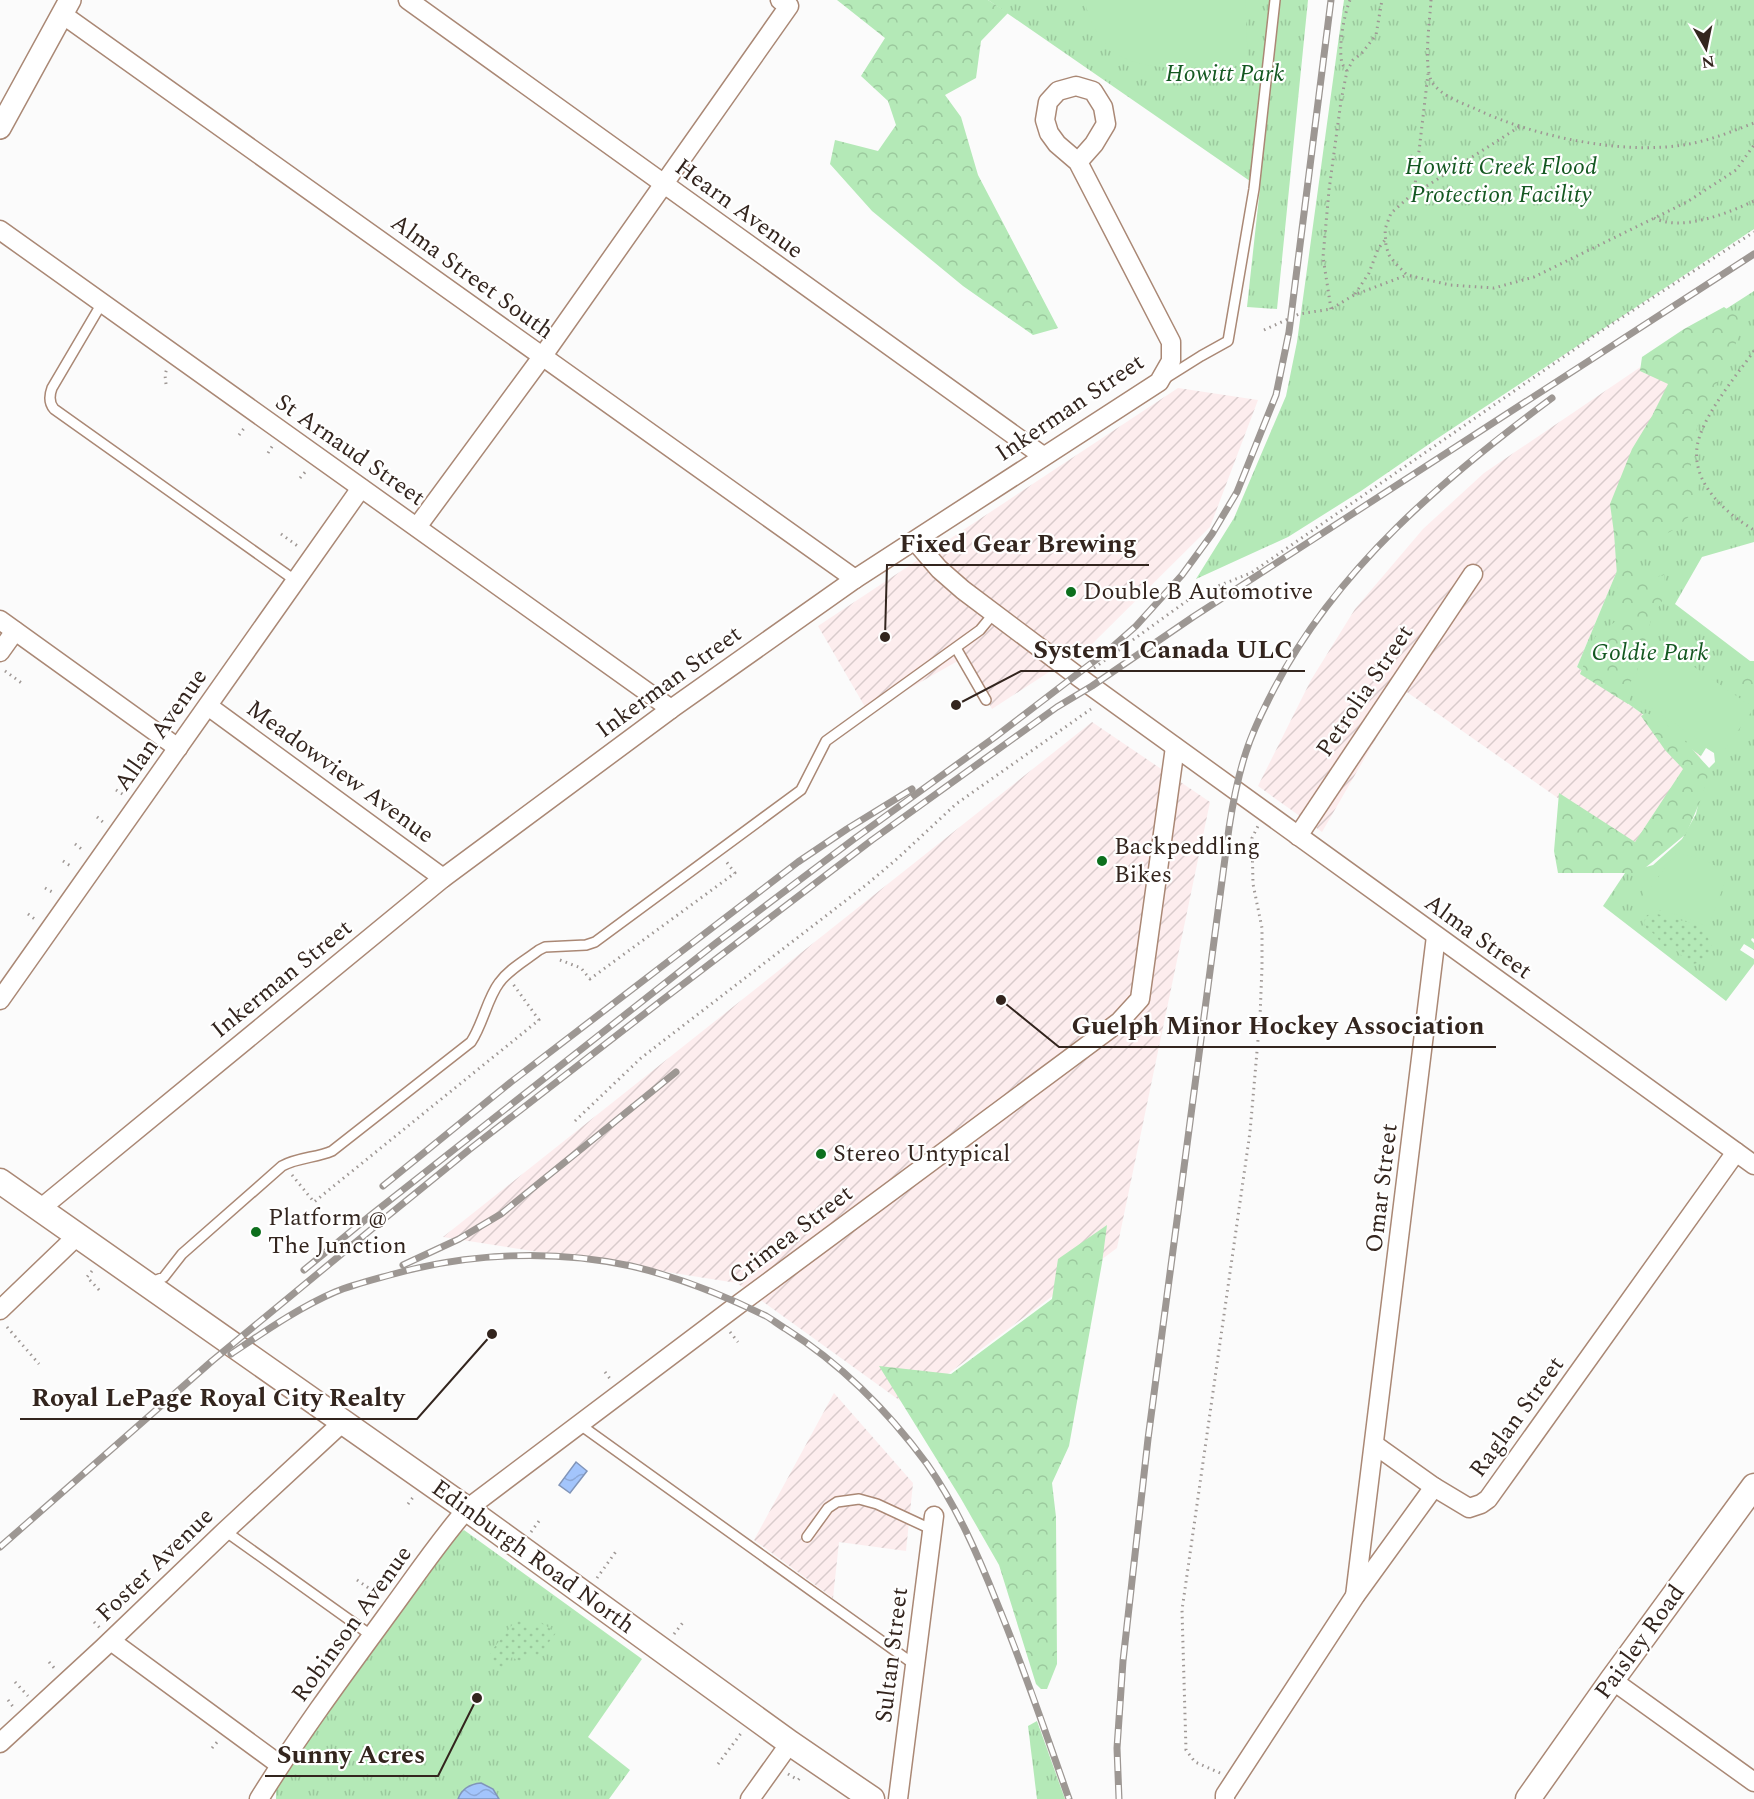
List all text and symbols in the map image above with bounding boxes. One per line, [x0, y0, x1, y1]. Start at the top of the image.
north arrow [1676, 18, 1736, 78]
text: N [1700, 49, 1717, 75]
park label: Howitt Park [1165, 56, 1285, 92]
park label: Howitt Creek Flood Protection Facility [1405, 149, 1597, 213]
street label: Hearn Avenue [667, 150, 811, 268]
street label: Alma Street South [383, 205, 561, 349]
street label: Inkerman Street [988, 345, 1152, 471]
street label: St Arnaud Street [267, 385, 433, 515]
callout: Fixed Gear Brewing [887, 521, 1149, 565]
text: Fixed Gear Brewing [899, 524, 1137, 564]
place label: Double B Automotive [1083, 574, 1313, 610]
marker: Double B Automotive [1064, 585, 1078, 599]
street label: Inkerman Street [589, 617, 749, 747]
street label: Petrolia Street [1307, 618, 1423, 764]
callout: System1 Canada ULC [1021, 627, 1305, 671]
text: System1 Canada ULC [1033, 630, 1293, 670]
park label: Goldie Park [1592, 635, 1708, 671]
street label: Allan Avenue [105, 661, 217, 799]
street label: Meadowview Avenue [238, 691, 442, 853]
place label: Backpeddling Bikes [1114, 829, 1260, 893]
marker: Backpeddling Bikes [1095, 854, 1109, 868]
street label: Alma Street [1416, 885, 1540, 989]
street label: Inkerman Street [204, 911, 360, 1047]
callout: Guelph Minor Hockey Association [1059, 1003, 1496, 1047]
text: Guelph Minor Hockey Association [1071, 1006, 1485, 1046]
street label: Omar Street [1356, 1121, 1408, 1255]
place label: Stereo Untypical [833, 1136, 1010, 1172]
marker: Stereo Untypical [814, 1147, 828, 1161]
street label: Crimea Street [721, 1176, 861, 1294]
place label: Platform @ The Junction [268, 1200, 407, 1264]
marker: Platform @ The Junction [249, 1225, 263, 1239]
street label: Raglan Street [1461, 1349, 1573, 1485]
callout: Royal LePage Royal City Realty [20, 1375, 417, 1419]
text: Royal LePage Royal City Realty [31, 1378, 406, 1418]
street label: Edinburgh Road North [424, 1471, 642, 1643]
street label: Foster Avenue [88, 1499, 222, 1631]
street label: Robinson Avenue [283, 1538, 421, 1710]
street label: Paisley Road [1586, 1577, 1694, 1707]
street label: Sultan Street [866, 1585, 918, 1725]
callout: Sunny Acres [265, 1732, 438, 1776]
text: Sunny Acres [277, 1735, 425, 1775]

